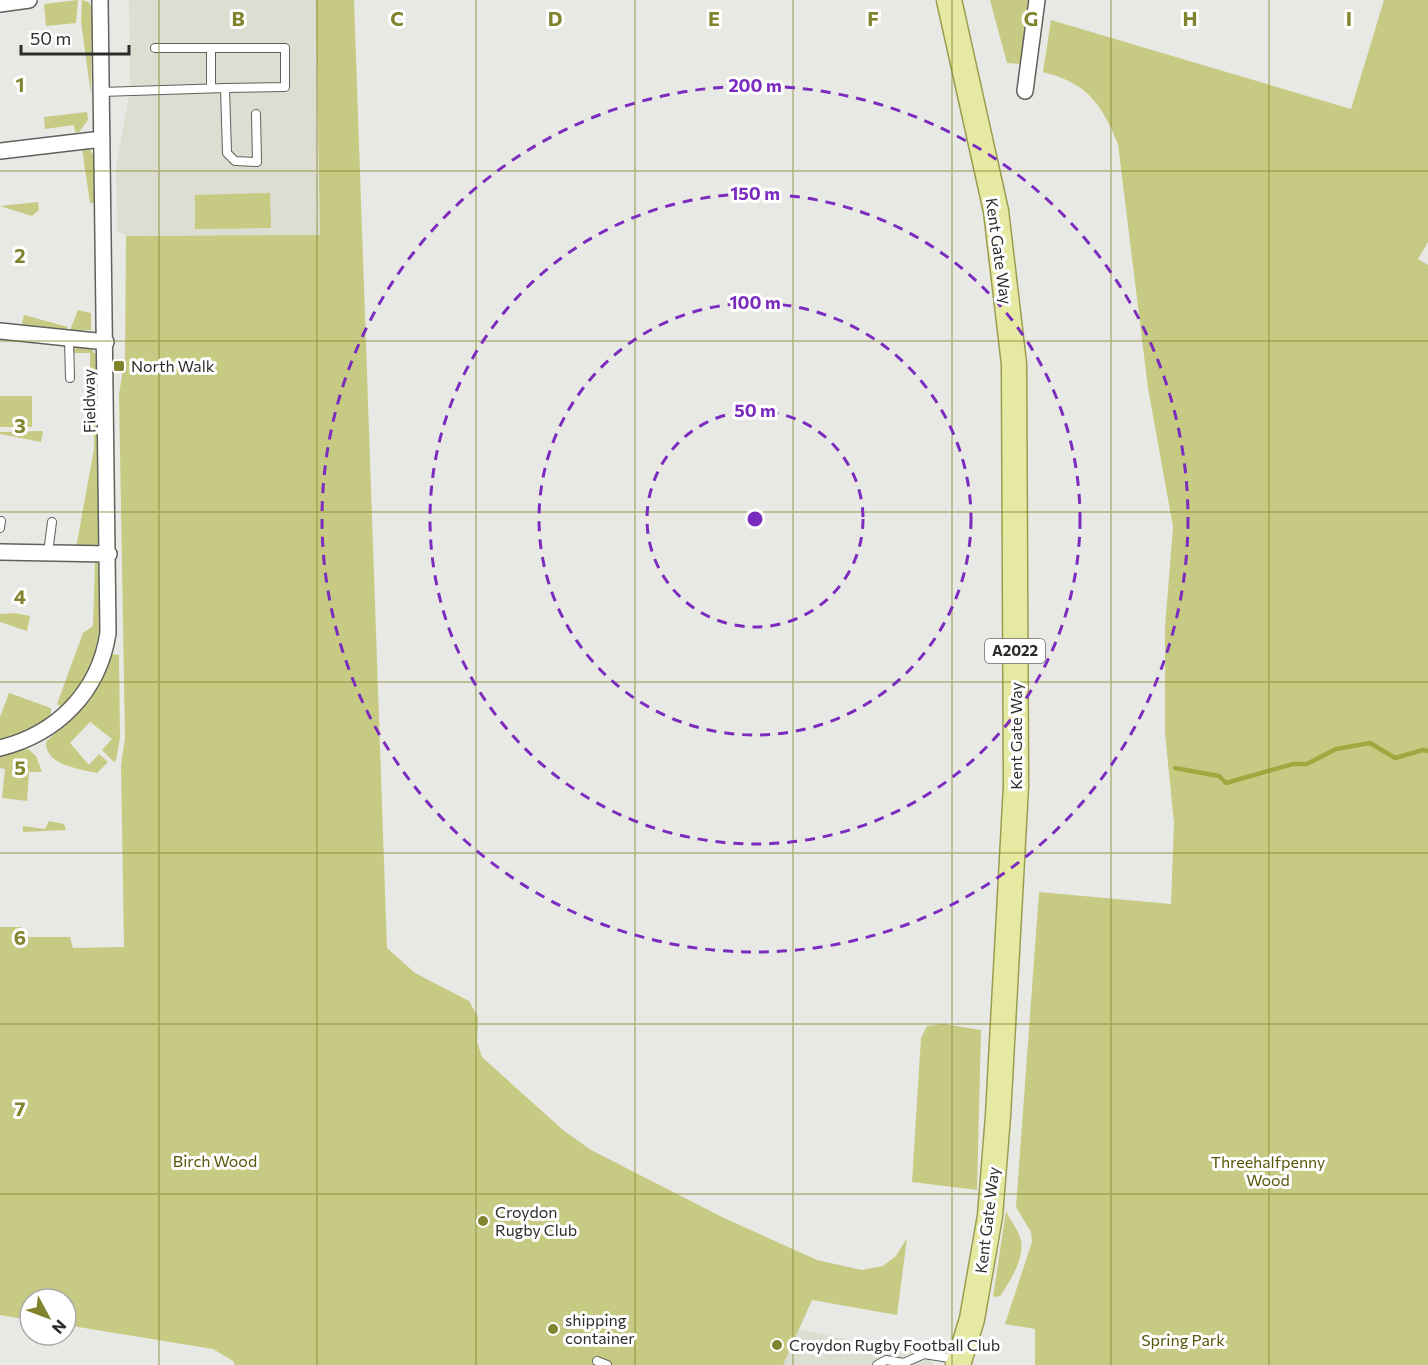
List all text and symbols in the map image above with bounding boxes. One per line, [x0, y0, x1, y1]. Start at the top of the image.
text: B [231, 6, 245, 30]
text: C [390, 6, 404, 30]
text: D [548, 6, 562, 30]
text: E [708, 6, 720, 30]
text: F [867, 6, 879, 30]
text: G [1024, 6, 1038, 30]
text: H [1183, 6, 1198, 30]
text: I [1346, 6, 1352, 30]
scale bar [21, 18, 129, 56]
text: 50 m [30, 27, 71, 49]
text: 1 [15, 72, 25, 96]
text: 200 m [728, 74, 782, 96]
text: 150 m [730, 182, 780, 204]
street label: Kent Gate Way [983, 196, 1016, 305]
text: 2 [14, 243, 26, 267]
text: 100 m [729, 291, 781, 313]
place label: North Walk [131, 356, 215, 375]
marker: North Walk [112, 359, 126, 373]
street label: Fieldway [78, 369, 99, 433]
text: 50 m [734, 399, 776, 421]
text: 3 [14, 413, 26, 437]
centre of rings [745, 509, 765, 529]
text: 4 [14, 584, 26, 608]
road number: A2022 [985, 639, 1045, 663]
street label: Kent Gate Way [1006, 682, 1025, 790]
text: 5 [14, 755, 26, 779]
text: 6 [14, 925, 26, 949]
text: 7 [15, 1096, 26, 1120]
park label: Birch Wood [173, 1151, 257, 1170]
park label: Threehalfpenny Wood [1211, 1152, 1325, 1189]
street label: Kent Gate Way [971, 1165, 1002, 1274]
place label: Croydon Rugby Club [495, 1202, 577, 1239]
marker: Croydon Rugby Club [476, 1214, 490, 1228]
north arrow [18, 1287, 78, 1347]
place label: shipping container [565, 1310, 635, 1347]
text: N [49, 1316, 71, 1338]
marker: shipping container [546, 1322, 560, 1336]
park label: Spring Park [1141, 1330, 1225, 1349]
place label: Croydon Rugby Football Club [789, 1335, 1000, 1354]
marker: Croydon Rugby Football Club [770, 1338, 784, 1352]

